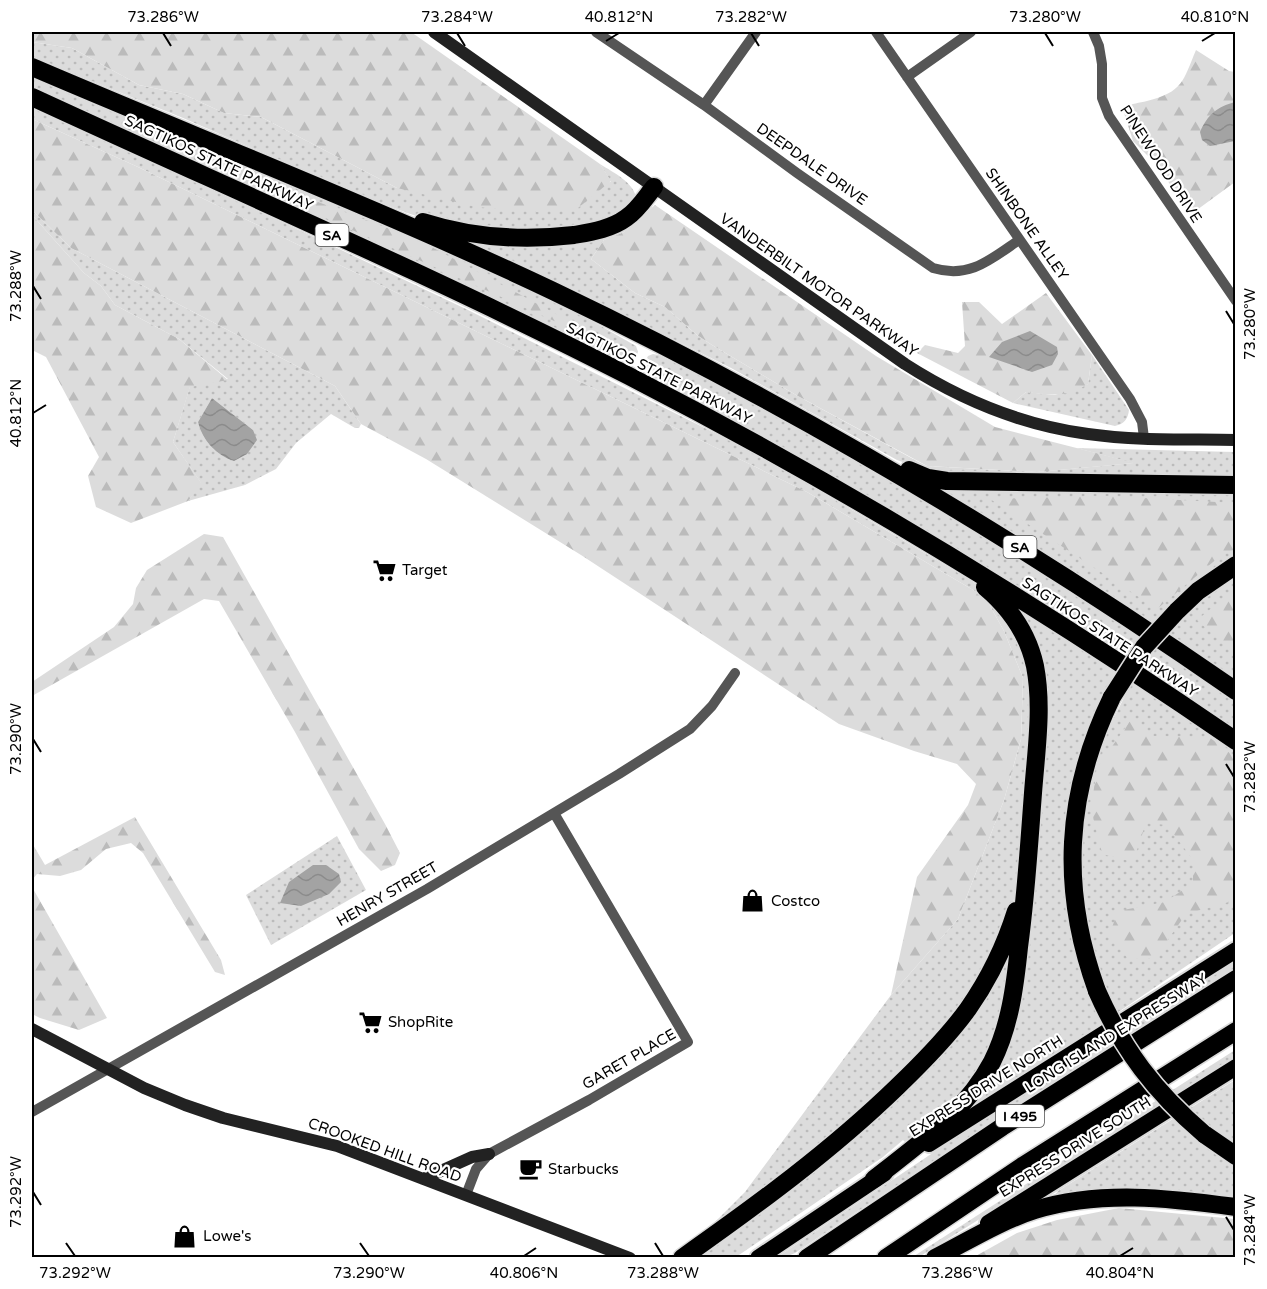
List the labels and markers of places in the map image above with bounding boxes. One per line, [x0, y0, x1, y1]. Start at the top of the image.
supermarket icon: Target [371, 557, 397, 583]
place label: Target [402, 561, 448, 579]
shop icon: Costco [740, 888, 766, 914]
place label: Costco [771, 892, 820, 910]
supermarket icon: ShopRite [357, 1009, 383, 1035]
place label: ShopRite [388, 1013, 453, 1031]
cafe icon: Starbucks [517, 1156, 543, 1182]
place label: Starbucks [548, 1160, 619, 1178]
shop icon: Lowe's [172, 1223, 198, 1249]
place label: Lowe's [203, 1227, 251, 1245]

